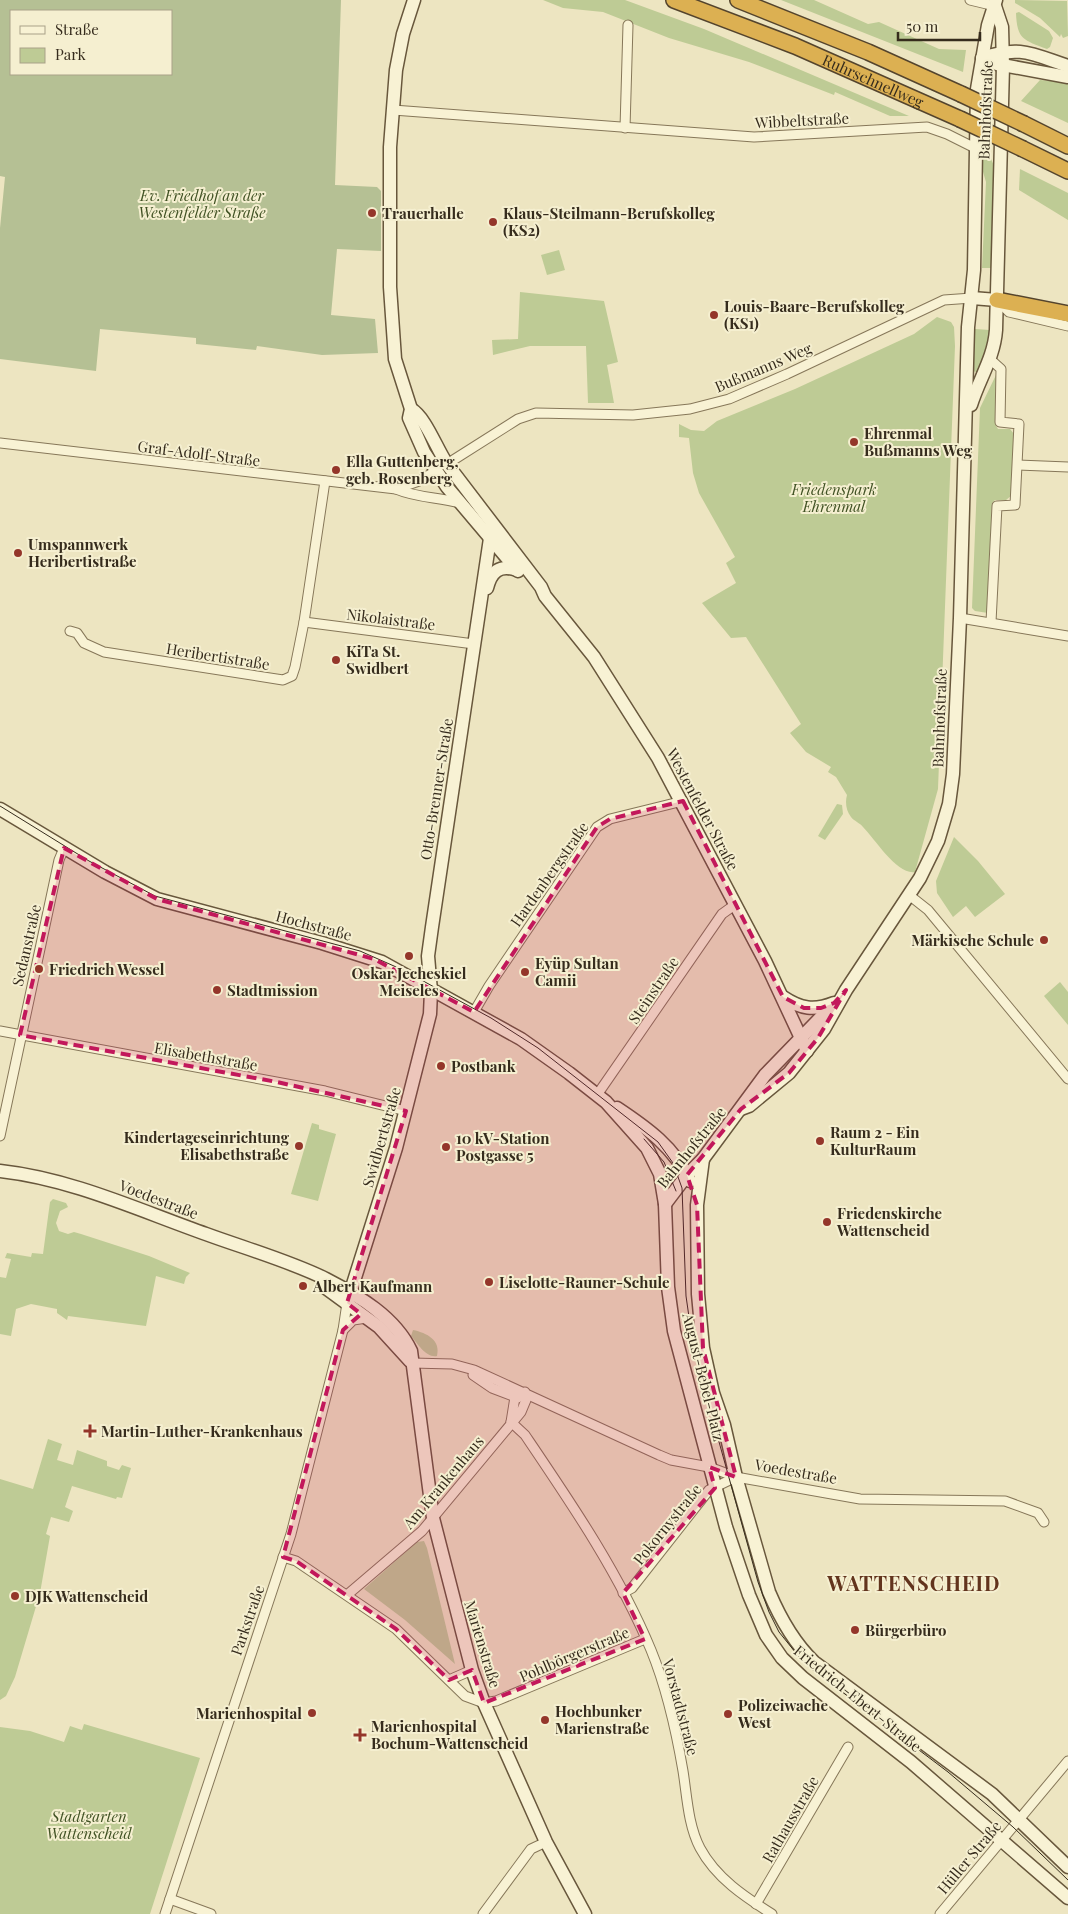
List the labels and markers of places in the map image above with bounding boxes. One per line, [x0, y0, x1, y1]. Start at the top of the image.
place label: Trauerhalle [382, 203, 464, 223]
place label: Klaus-Steilmann-Berufskolleg (KS2) [503, 203, 716, 240]
marker: Trauerhalle [366, 207, 378, 219]
marker: Klaus-Steilmann-Berufskolleg (KS2) [487, 216, 499, 228]
place label: Louis-Baare-Berufskolleg (KS1) [724, 296, 905, 333]
marker: Louis-Baare-Berufskolleg (KS1) [708, 309, 720, 321]
place label: Ehrenmal Bußmanns Weg [864, 423, 973, 460]
marker: Ehrenmal Bußmanns Weg [848, 436, 860, 448]
place label: Ella Guttenberg, geb. Rosenberg [346, 451, 459, 488]
marker: Ella Guttenberg, geb. Rosenberg [330, 464, 342, 476]
place label: Umspannwerk Heribertistraße [28, 534, 137, 571]
marker: Umspannwerk Heribertistraße [12, 547, 24, 559]
place label: KiTa St. Swidbert [346, 641, 409, 678]
marker: KiTa St. Swidbert [330, 654, 342, 666]
place label: Märkische Schule [911, 930, 1034, 950]
marker: Märkische Schule [1038, 934, 1050, 946]
marker: Oskar Jecheskiel Meiseles [403, 950, 415, 962]
place label: Eyüp Sultan Camii [535, 953, 619, 990]
place label: Friedrich Wessel [49, 959, 165, 979]
marker: Friedrich Wessel [33, 963, 45, 975]
place label: Oskar Jecheskiel Meiseles [352, 963, 467, 1000]
marker: Eyüp Sultan Camii [519, 966, 531, 978]
place label: Stadtmission [227, 980, 318, 1000]
marker: Stadtmission [211, 984, 223, 996]
place label: Postbank [451, 1056, 516, 1076]
marker: Postbank [435, 1060, 447, 1072]
place label: Raum 2 - Ein KulturRaum [830, 1122, 920, 1159]
place label: Kindertageseinrichtung Elisabethstraße [124, 1127, 290, 1164]
place label: 10 kV-Station Postgasse 5 [456, 1128, 550, 1165]
marker: Raum 2 - Ein KulturRaum [814, 1135, 826, 1147]
marker: Kindertageseinrichtung Elisabethstraße [293, 1140, 305, 1152]
marker: 10 kV-Station Postgasse 5 [440, 1141, 452, 1153]
place label: Friedenskirche Wattenscheid [836, 1203, 943, 1240]
marker: Friedenskirche Wattenscheid [821, 1216, 833, 1228]
place label: Liselotte-Rauner-Schule [499, 1272, 670, 1292]
place label: Albert Kaufmann [312, 1276, 433, 1296]
marker: Liselotte-Rauner-Schule [483, 1276, 495, 1288]
marker: Albert Kaufmann [297, 1280, 309, 1292]
place label: Martin-Luther-Krankenhaus [101, 1421, 303, 1441]
marker: Martin-Luther-Krankenhaus [83, 1424, 97, 1438]
place label: DJK Wattenscheid [25, 1586, 148, 1606]
marker: DJK Wattenscheid [9, 1590, 21, 1602]
place label: Bürgerbüro [865, 1620, 947, 1640]
marker: Bürgerbüro [849, 1624, 861, 1636]
place label: Polizeiwache West [737, 1695, 828, 1732]
place label: Hochbunker Marienstraße [555, 1701, 650, 1738]
place label: Marienhospital [196, 1703, 302, 1723]
marker: Marienhospital [306, 1707, 318, 1719]
marker: Polizeiwache West [722, 1708, 734, 1720]
marker: Hochbunker Marienstraße [539, 1714, 551, 1726]
place label: Marienhospital Bochum-Wattenscheid [371, 1716, 528, 1753]
marker: Marienhospital Bochum-Wattenscheid [353, 1728, 367, 1742]

